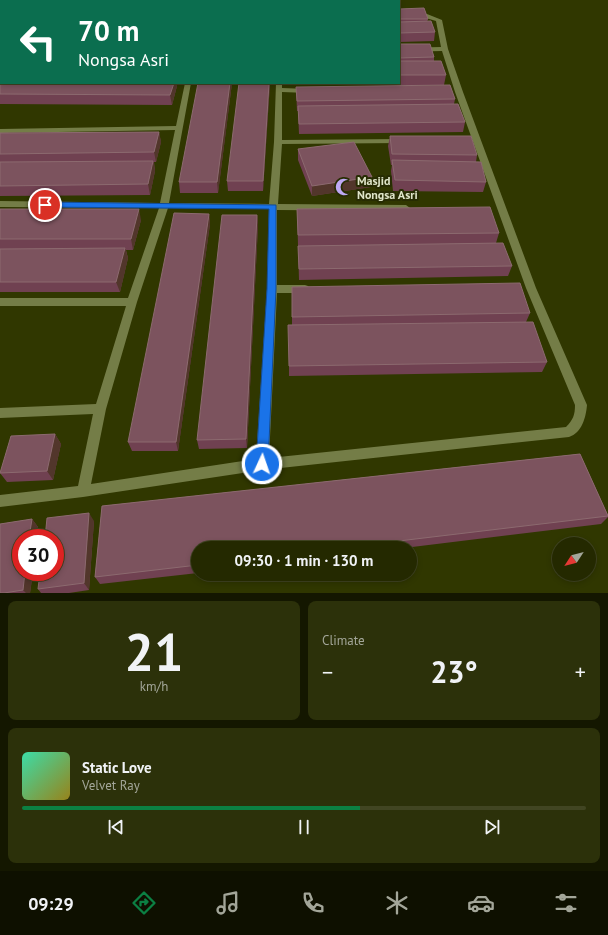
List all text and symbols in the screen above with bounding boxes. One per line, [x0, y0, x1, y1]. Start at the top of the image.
text: 70 m [78, 12, 139, 49]
icon: left [12, 16, 64, 68]
text: Nongsa Asri [78, 48, 169, 71]
place label: Masjid Nongsa Asri [357, 173, 418, 202]
mosque icon: Masjid Nongsa Asri [334, 177, 354, 197]
pin [28, 188, 62, 222]
icon: arrive [34, 194, 56, 216]
position arrow [241, 443, 283, 485]
speed limit sign: 30 [12, 529, 64, 581]
north arrow [552, 537, 596, 581]
map controls [552, 537, 596, 581]
text: 09:30 · 1 min · 130 m [235, 551, 373, 570]
text: 21 [125, 618, 183, 685]
text: Climate [322, 632, 365, 649]
text: 23° [430, 652, 478, 691]
text: − [322, 658, 333, 686]
text: + [575, 658, 586, 686]
text: km/h [140, 678, 168, 695]
text: Static Love [82, 758, 152, 777]
text: Velvet Ray [82, 777, 140, 794]
icon: previous [105, 816, 127, 838]
icon: pause [293, 816, 315, 838]
icon: next [481, 816, 503, 838]
icon: directions [130, 889, 158, 917]
icon: music [214, 889, 242, 917]
icon: phone [299, 889, 327, 917]
icon: climate [383, 889, 411, 917]
icon: car [467, 889, 495, 917]
icon: filters [552, 889, 580, 917]
text: 09:29 [28, 892, 74, 915]

